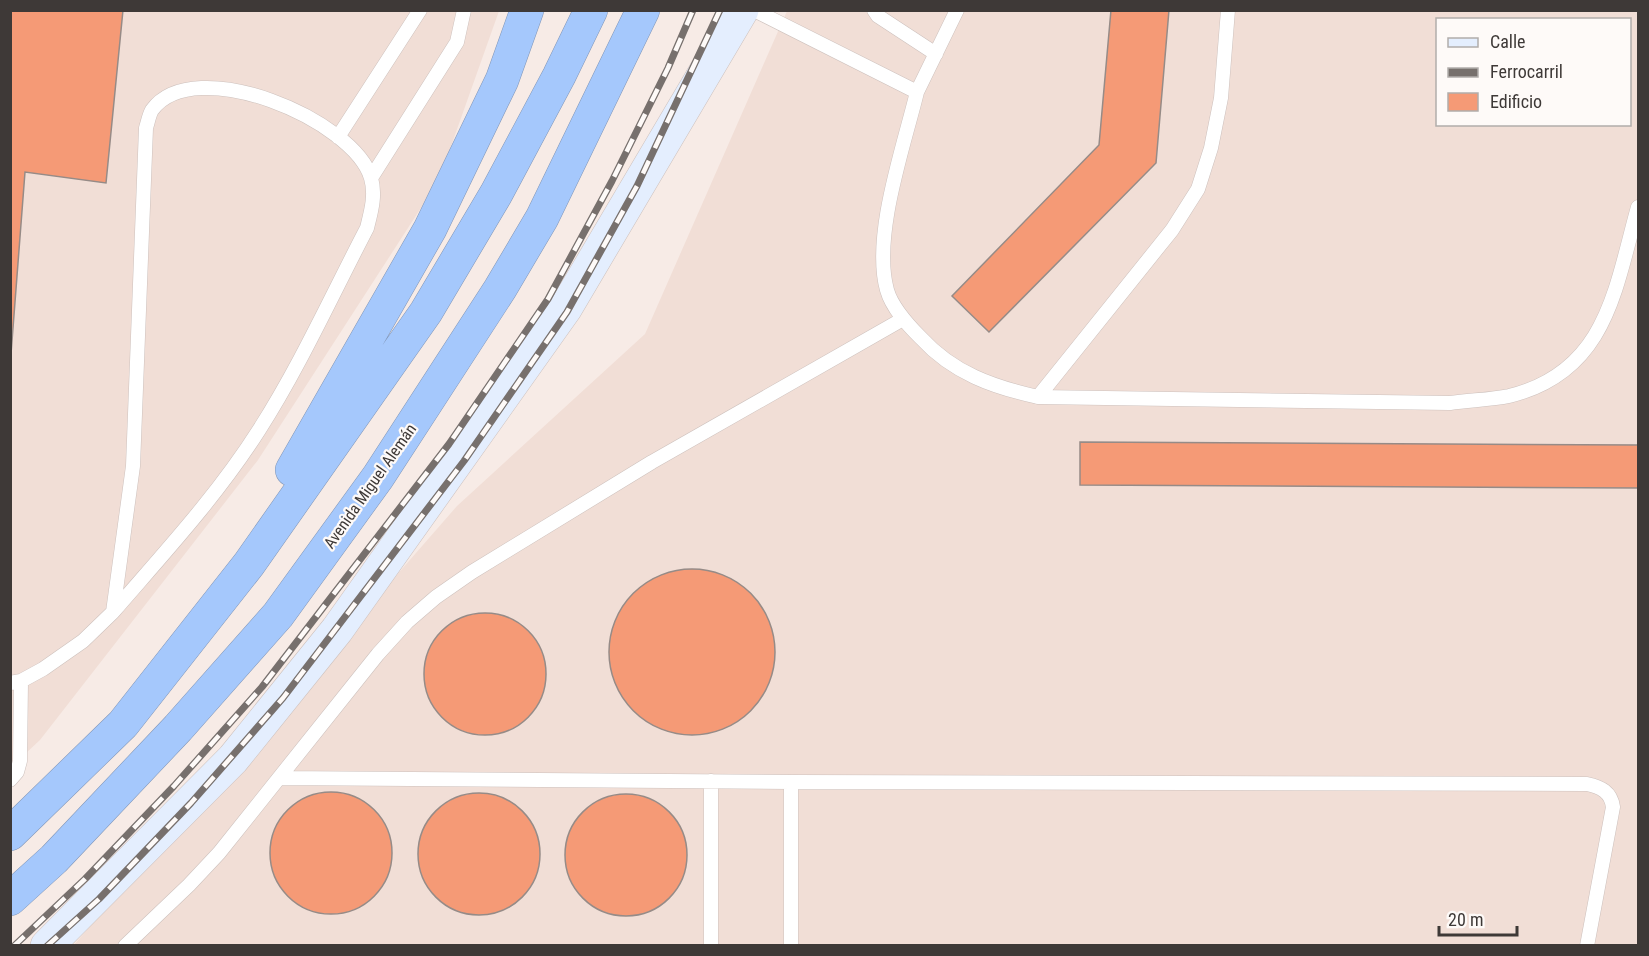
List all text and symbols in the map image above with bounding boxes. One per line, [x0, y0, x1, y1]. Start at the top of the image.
legend [1436, 18, 1631, 126]
text: Calle [1490, 31, 1526, 52]
text: Ferrocarril [1490, 61, 1563, 82]
text: Edificio [1490, 91, 1542, 112]
street label: Avenida Miguel Alemán [320, 420, 420, 552]
scale bar [1439, 899, 1517, 937]
text: 20 m [1448, 909, 1483, 930]

